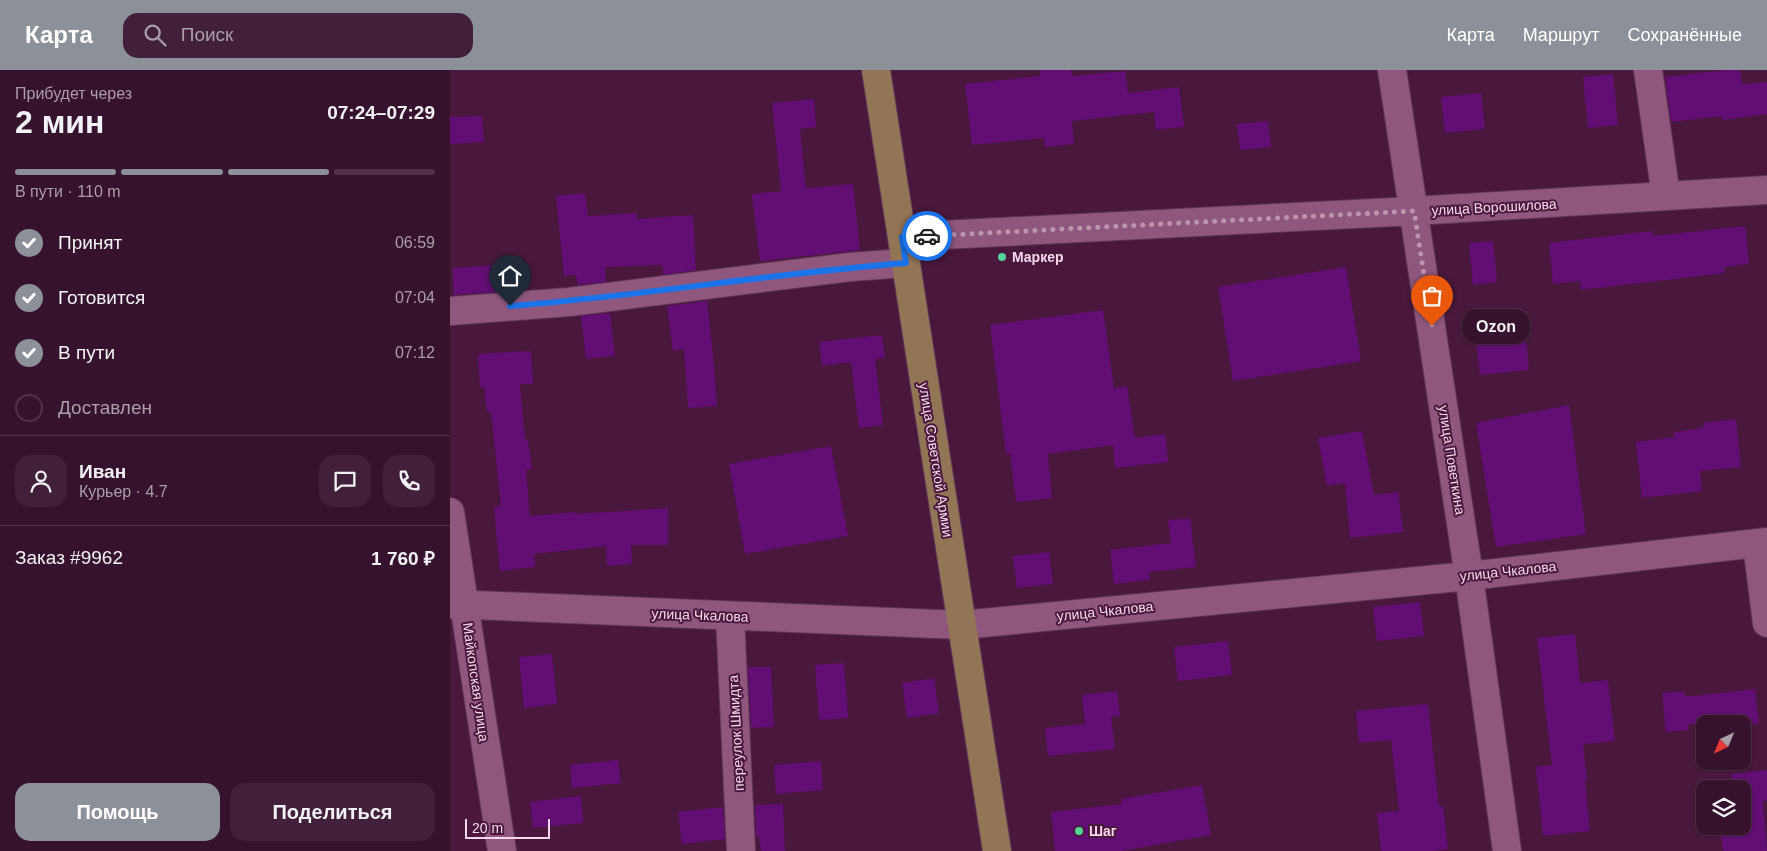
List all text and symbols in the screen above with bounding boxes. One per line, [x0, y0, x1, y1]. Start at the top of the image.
search box [123, 13, 473, 58]
text: Карта [25, 21, 93, 48]
icon: search [141, 21, 169, 49]
text: Поиск [181, 24, 233, 45]
text: Карта [1447, 25, 1495, 45]
text: Маршрут [1523, 25, 1599, 45]
text: Сохранённые [1627, 25, 1742, 45]
text: Прибудет через [15, 85, 132, 102]
text: 07:24–07:29 [327, 102, 435, 123]
text: 2 мин [15, 104, 104, 140]
text: В пути · 110 m [15, 183, 121, 200]
street label: улица Ворошилова [1431, 196, 1557, 218]
courier [902, 211, 952, 261]
icon: car [913, 222, 941, 250]
icon: check [15, 229, 43, 257]
text: Принят [58, 232, 122, 253]
text: 06:59 [395, 234, 435, 251]
place label: Маркер [1012, 249, 1064, 265]
marker: Маркер [996, 251, 1008, 263]
pin [489, 255, 531, 306]
icon: home [496, 262, 524, 290]
pin [1411, 275, 1453, 326]
icon: bag [1418, 282, 1446, 310]
icon: check [15, 284, 43, 312]
text: Готовится [58, 287, 145, 308]
text: 07:04 [395, 289, 435, 306]
callout: Ozon [1462, 308, 1530, 344]
text: Ozon [1476, 318, 1516, 335]
icon: check [15, 339, 43, 367]
text: В пути [58, 342, 115, 363]
text: 07:12 [395, 344, 435, 361]
street label: улица Советской Армии [916, 382, 956, 538]
text: Доставлен [58, 397, 152, 418]
street label: улица Поветкина [1435, 404, 1469, 516]
button: person [15, 455, 67, 507]
button: chat [319, 455, 371, 507]
button: phone [383, 455, 435, 507]
text: Иван [79, 461, 126, 482]
text: Курьер · 4.7 [79, 483, 168, 500]
text: Заказ #9962 [15, 547, 123, 568]
text: 1 760 ₽ [371, 548, 435, 569]
street label: улица Чкалова [1459, 558, 1557, 584]
street label: улица Чкалова [1056, 598, 1154, 624]
street label: улица Чкалова [651, 605, 749, 625]
street label: Майкопская улица [460, 621, 492, 743]
street label: переулок Шмидта [725, 674, 747, 791]
north arrow [1696, 715, 1751, 770]
map controls [1696, 715, 1751, 835]
button: layers [1696, 780, 1751, 835]
button: Помощь [15, 783, 220, 841]
button: Поделиться [230, 783, 435, 841]
scale bar [465, 816, 550, 839]
text: 20 m [472, 820, 503, 836]
place label: Шаг [1089, 823, 1117, 839]
marker: Шаг [1073, 825, 1085, 837]

